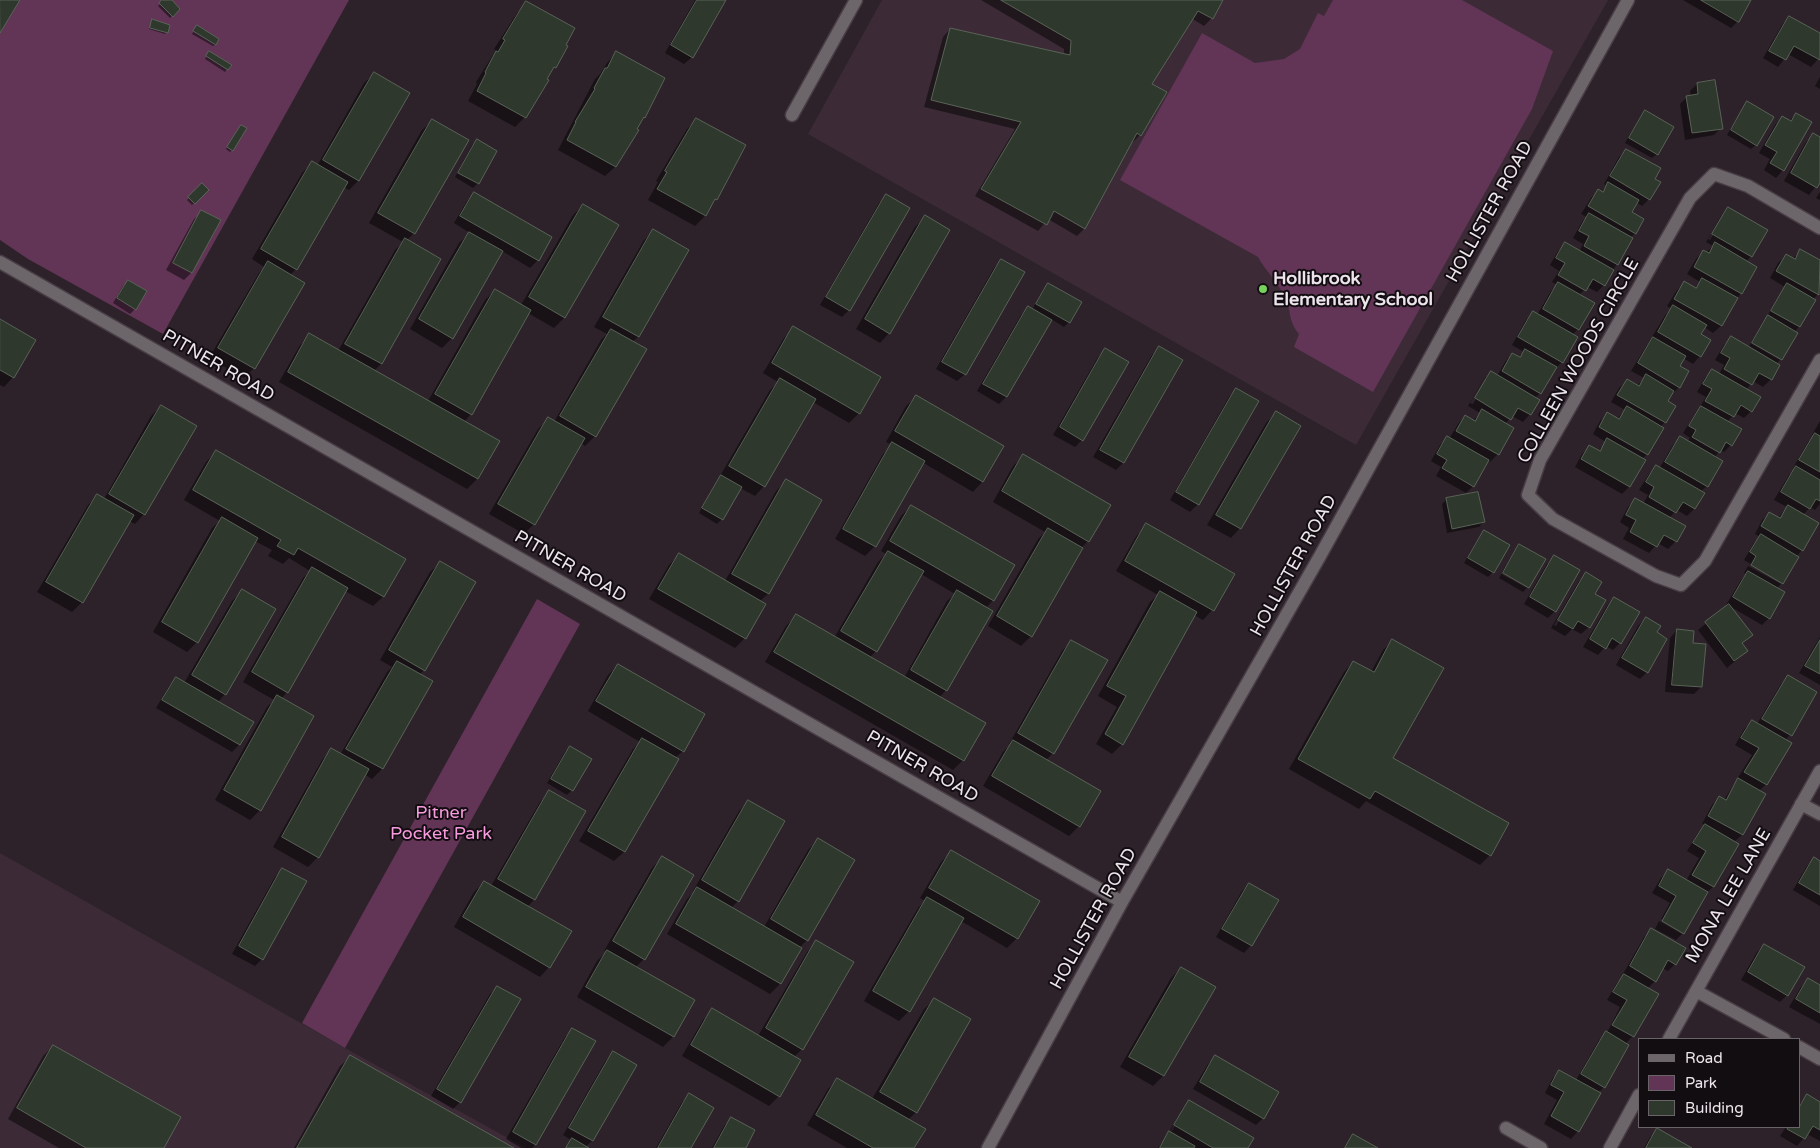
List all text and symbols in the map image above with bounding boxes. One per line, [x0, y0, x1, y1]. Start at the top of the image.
street label: HOLLISTER ROAD [1442, 137, 1538, 287]
street label: COLLEEN WOODS CIRCLE [1514, 255, 1644, 467]
place label: Hollibrook Elementary School [1273, 268, 1433, 310]
marker: Hollibrook Elementary School [1257, 283, 1269, 295]
street label: PITNER ROAD [158, 325, 278, 407]
street label: HOLLISTER ROAD [1246, 491, 1342, 641]
street label: PITNER ROAD [510, 526, 630, 608]
street label: PITNER ROAD [862, 726, 982, 808]
park label: Pitner Pocket Park [390, 802, 492, 844]
street label: MONA LEE LANE [1682, 825, 1776, 967]
street label: HOLLISTER ROAD [1046, 844, 1142, 994]
legend [1638, 1038, 1800, 1128]
text: Road [1685, 1049, 1723, 1067]
text: Park [1685, 1074, 1717, 1092]
text: Building [1685, 1099, 1744, 1117]

